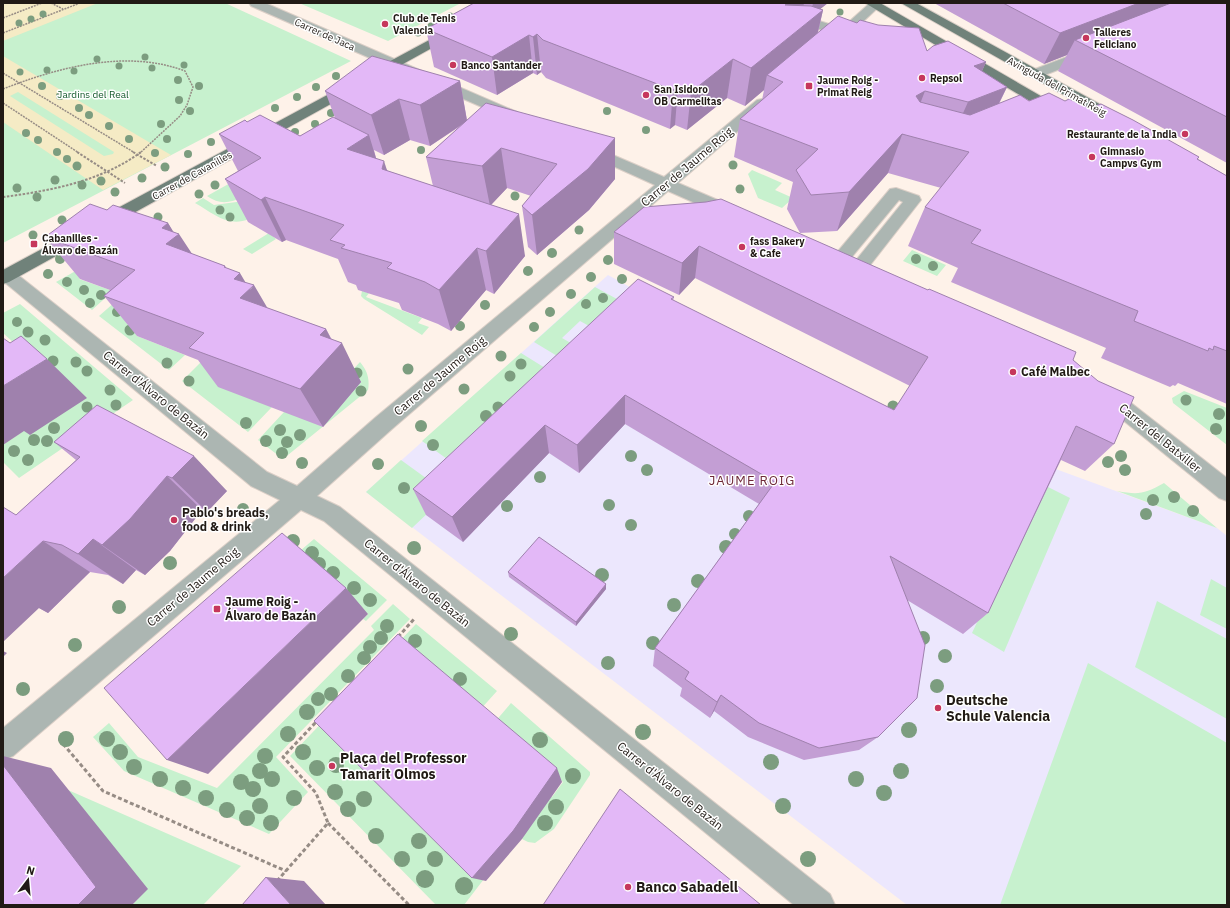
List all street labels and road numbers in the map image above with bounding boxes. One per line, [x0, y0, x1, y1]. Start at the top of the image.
street label: Carrer de Jaca [293, 15, 358, 54]
street label: Avinguda del Primat Reig [1005, 54, 1109, 120]
street label: Carrer de Jaume Roig [638, 123, 736, 210]
street label: Carrer de Cavanilles [150, 148, 235, 203]
street label: Carrer de Jaume Roig [391, 332, 489, 419]
street label: Carrer d'Álvaro de Bazán [100, 347, 212, 442]
street label: Carrer del Batxiller [1116, 400, 1205, 476]
street label: Carrer d'Álvaro de Bazán [361, 535, 473, 630]
street label: Carrer de Jaume Roig [144, 543, 242, 630]
street label: Carrer d'Álvaro de Bazán [614, 738, 726, 833]

